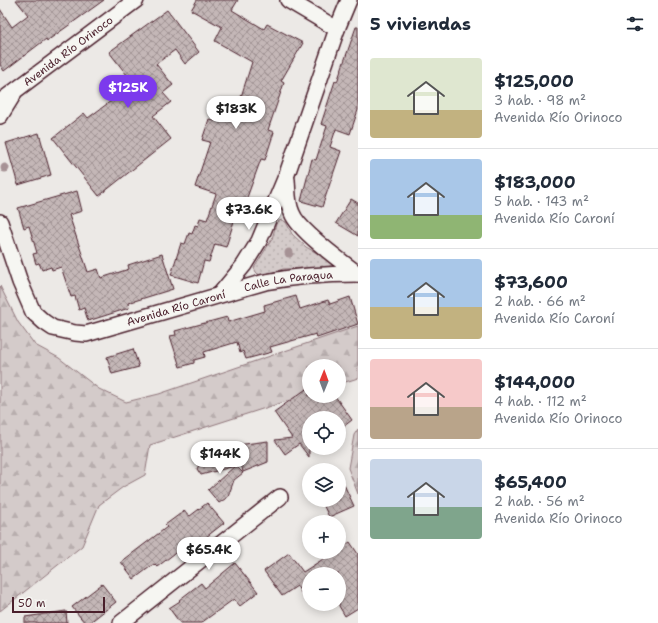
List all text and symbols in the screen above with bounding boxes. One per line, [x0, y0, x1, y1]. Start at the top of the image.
street label: Avenida Río Orinoco [20, 12, 116, 90]
text: 5 viviendas [370, 13, 471, 35]
icon: filters [624, 13, 646, 35]
text: $125,000 [494, 70, 574, 92]
icon: home [402, 74, 450, 122]
pin: $125K [100, 75, 156, 109]
text: $125K [108, 79, 148, 96]
text: 3 hab. · 98 m² [494, 92, 586, 109]
pin: $183K [208, 96, 264, 130]
text: $183K [215, 100, 257, 117]
text: Avenida Río Orinoco [494, 109, 622, 126]
text: $183,000 [494, 171, 576, 193]
icon: home [402, 175, 450, 223]
text: 5 hab. · 143 m² [494, 193, 589, 210]
pin: $73.6K [216, 197, 282, 231]
text: $73.6K [225, 201, 273, 218]
text: Avenida Río Caroní [494, 210, 615, 227]
street label: Calle La Paragua [242, 267, 333, 295]
text: $73,600 [494, 271, 568, 293]
icon: home [402, 275, 450, 323]
street label: Avenida Río Caroní [125, 286, 227, 329]
text: 2 hab. · 66 m² [494, 293, 586, 310]
text: Avenida Río Caroní [494, 310, 615, 327]
north arrow [302, 359, 346, 403]
map controls [302, 359, 346, 611]
text: $144,000 [494, 371, 575, 393]
icon: home [402, 375, 450, 423]
text: 4 hab. · 112 m² [494, 393, 587, 410]
text: Avenida Río Orinoco [494, 410, 622, 427]
button: locate [302, 411, 346, 455]
pin: $144K [192, 441, 248, 475]
text: $144K [199, 445, 241, 462]
button: layers [302, 463, 346, 507]
text: $65,400 [494, 471, 567, 493]
icon: home [402, 475, 450, 523]
text: 2 hab. · 56 m² [494, 493, 585, 510]
text: Avenida Río Orinoco [494, 510, 622, 527]
button: + [302, 515, 346, 559]
pin: $65.4K [176, 537, 242, 571]
text: $65.4K [186, 541, 232, 558]
button: − [302, 567, 346, 611]
scale bar [12, 595, 105, 614]
text: 50 m [18, 596, 46, 611]

